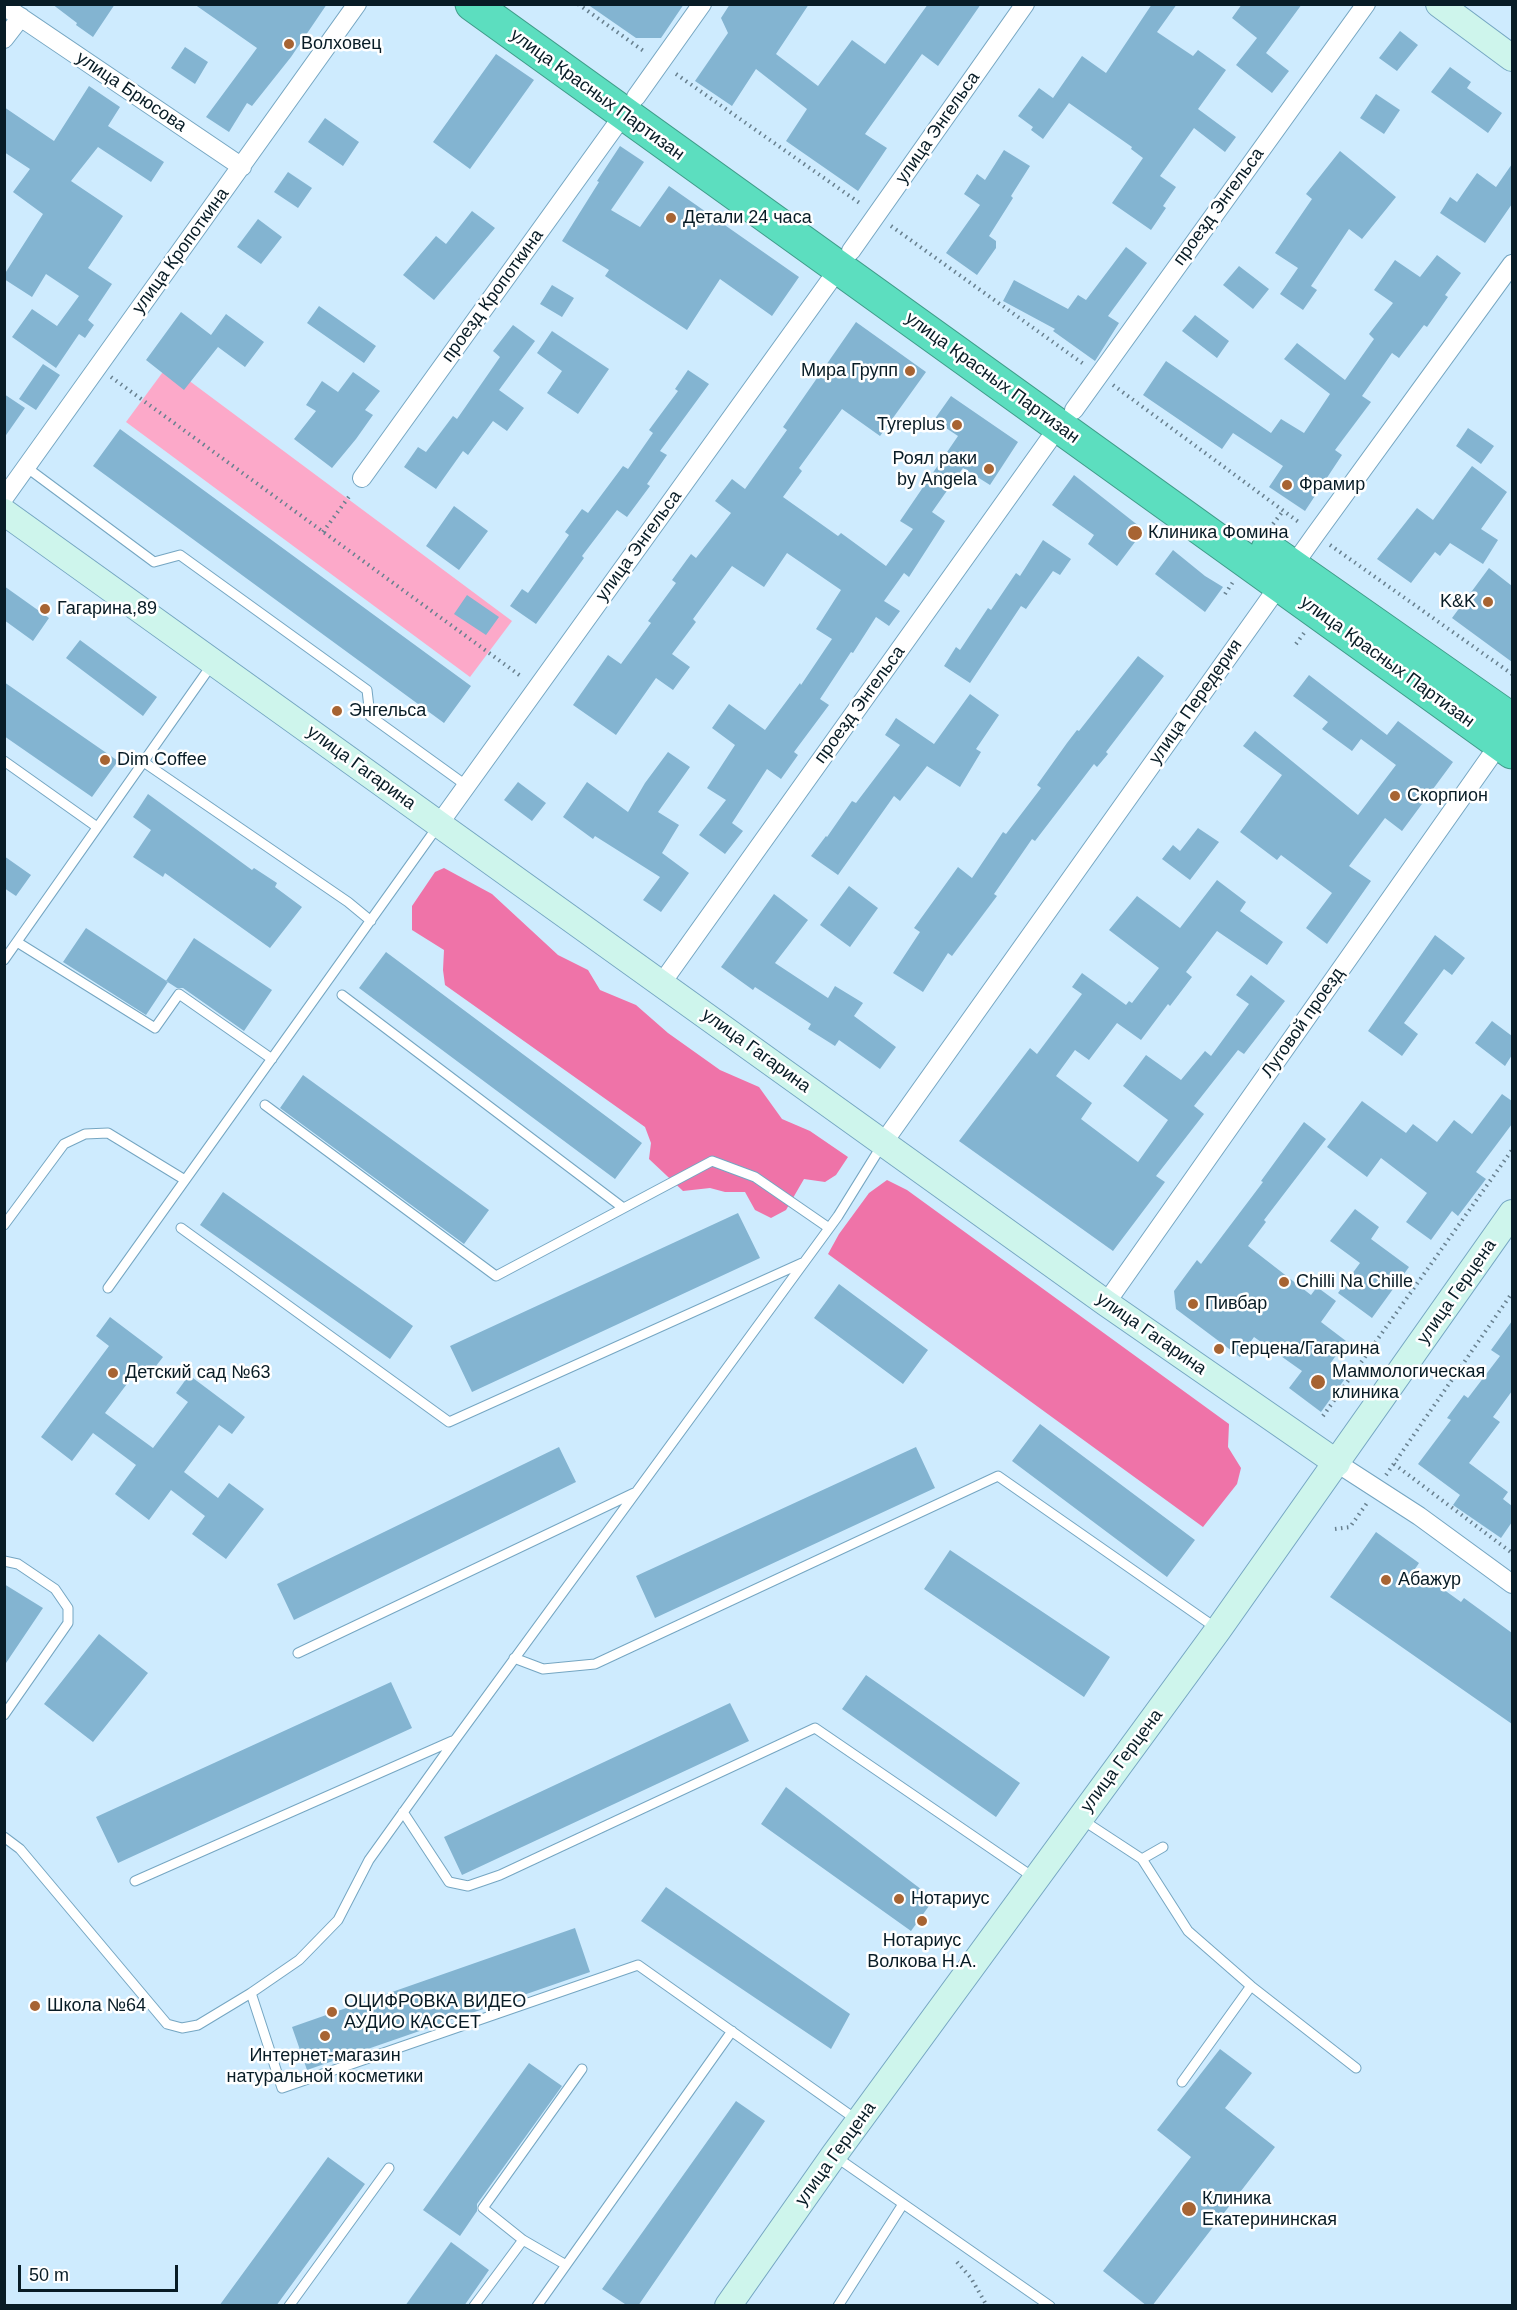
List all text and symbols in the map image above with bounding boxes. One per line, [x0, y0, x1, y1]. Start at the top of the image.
street label: улица Красных Партизан [506, 25, 688, 165]
place label: Волховец [301, 33, 382, 55]
marker: Волховец [282, 37, 296, 51]
street label: улица Брюсова [72, 47, 190, 137]
street label: улица Энгельса [891, 68, 985, 188]
street label: проезд Энгельса [1169, 144, 1269, 270]
street label: улица Кропоткина [128, 184, 234, 318]
place label: Детали 24 часа [683, 207, 812, 229]
marker: Детали 24 часа [664, 211, 678, 225]
street label: проезд Кропоткина [438, 225, 548, 367]
street label: улица Красных Партизан [901, 308, 1083, 448]
place label: Мира Групп [801, 360, 898, 382]
marker: Мира Групп [903, 364, 917, 378]
place label: Tyreplus [877, 414, 945, 436]
marker: Tyreplus [950, 418, 964, 432]
place label: Роял раки by Angela [893, 448, 977, 490]
marker: Роял раки by Angela [982, 462, 996, 476]
place label: Фрамир [1299, 474, 1365, 496]
marker: Фрамир [1280, 478, 1294, 492]
street label: улица Энгельса [592, 486, 686, 606]
place label: Клиника Фомина [1148, 522, 1288, 544]
marker: Клиника Фомина [1126, 524, 1144, 542]
place label: K&K [1440, 591, 1476, 613]
street label: улица Красных Партизан [1296, 592, 1478, 732]
marker: K&K [1481, 595, 1495, 609]
place label: Гагарина,89 [57, 598, 157, 620]
marker: Гагарина,89 [38, 602, 52, 616]
street label: улица Передерия [1145, 635, 1247, 769]
street label: проезд Энгельса [810, 642, 910, 768]
place label: Энгельса [349, 700, 426, 722]
marker: Энгельса [330, 704, 344, 718]
street label: улица Гагарина [302, 721, 420, 815]
place label: Dim Coffee [117, 749, 207, 771]
marker: Dim Coffee [98, 753, 112, 767]
place label: Скорпион [1407, 785, 1488, 807]
marker: Скорпион [1388, 789, 1402, 803]
street label: Луговой проезд [1257, 964, 1349, 1082]
street label: улица Гагарина [697, 1004, 815, 1098]
street label: улица Герцена [1413, 1235, 1501, 1349]
place label: Chilli Na Chille [1296, 1271, 1413, 1293]
marker: Chilli Na Chille [1277, 1275, 1291, 1289]
street label: улица Гагарина [1092, 1288, 1210, 1380]
place label: Пивбар [1205, 1293, 1267, 1315]
marker: Пивбар [1186, 1297, 1200, 1311]
place label: Герцена/Гагарина [1231, 1338, 1380, 1360]
marker: Герцена/Гагарина [1212, 1342, 1226, 1356]
place label: Маммологическая клиника [1332, 1361, 1485, 1404]
place label: Детский сад №63 [125, 1362, 270, 1384]
marker: Детский сад №63 [106, 1366, 120, 1380]
marker: Маммологическая клиника [1309, 1373, 1327, 1391]
place label: Абажур [1398, 1569, 1461, 1591]
marker: Абажур [1379, 1573, 1393, 1587]
street label: улица Герцена [1076, 1705, 1168, 1817]
place label: Нотариус [911, 1888, 990, 1910]
marker: Нотариус [892, 1892, 906, 1906]
marker: Нотариус Волкова Н.А. [915, 1914, 929, 1928]
place label: Нотариус Волкова Н.А. [867, 1930, 977, 1972]
place label: ОЦИФРОВКА ВИДЕО АУДИО КАССЕТ [344, 1991, 526, 2034]
place label: Школа №64 [47, 1995, 146, 2017]
marker: Школа №64 [28, 1999, 42, 2013]
marker: ОЦИФРОВКА ВИДЕО АУДИО КАССЕТ [325, 2005, 339, 2019]
marker: Интернет-магазин натуральной косметики [318, 2029, 332, 2043]
place label: Интернет-магазин натуральной косметики [227, 2045, 423, 2088]
street label: улица Герцена [791, 2098, 881, 2210]
place label: Клиника Екатерининская [1202, 2188, 1337, 2230]
marker: Клиника Екатерининская [1180, 2200, 1198, 2218]
scale bar [21, 2253, 182, 2291]
text: 50 m [29, 2265, 69, 2285]

